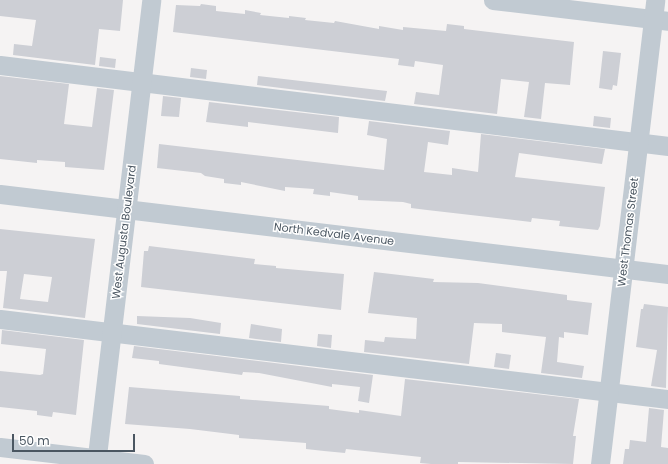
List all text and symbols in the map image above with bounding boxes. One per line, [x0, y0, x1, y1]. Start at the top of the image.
street label: West Augusta Boulevard [109, 164, 139, 300]
street label: West Thomas Street [615, 177, 641, 287]
street label: North Kedvale Avenue [273, 220, 395, 248]
scale bar [14, 426, 137, 452]
text: 50 m [19, 432, 50, 449]

